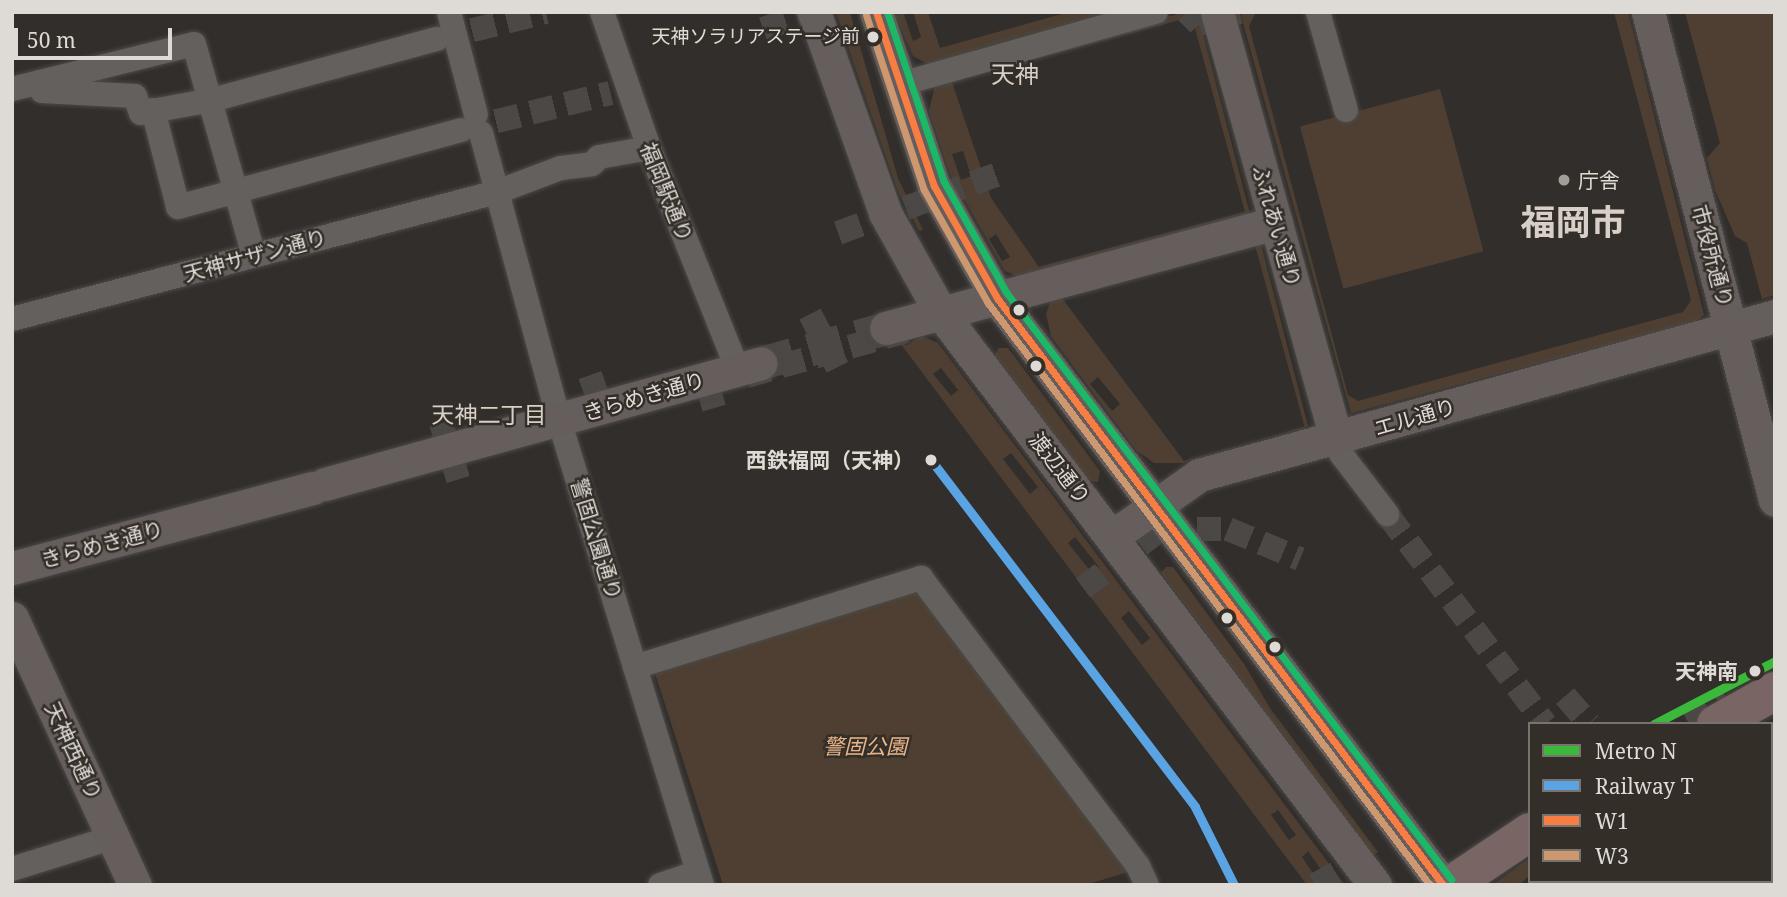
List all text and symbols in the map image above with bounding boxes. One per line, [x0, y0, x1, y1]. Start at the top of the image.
scale bar [18, 14, 175, 58]
text: 50 m [27, 26, 76, 54]
place label: 天神ソラリアステージ前 [651, 26, 860, 48]
marker: 天神ソラリアステージ前 [866, 30, 880, 44]
district label: 天神 [991, 60, 1039, 88]
street label: 福岡駅通り [636, 139, 698, 245]
street label: ふれあい通り [1248, 162, 1306, 290]
place label: 庁舎 [1578, 167, 1620, 193]
marker: 庁舎 [1556, 172, 1572, 188]
district label: 福岡市 [1521, 201, 1625, 243]
street label: 市役所通り [1687, 202, 1739, 310]
street label: 天神サザン通り [181, 224, 329, 286]
unlabelled marker [1012, 303, 1026, 317]
unlabelled marker [1029, 359, 1043, 373]
street label: きらめき通り [580, 367, 708, 425]
street label: エル通り [1371, 393, 1459, 441]
district label: 天神二丁目 [432, 400, 546, 428]
street label: 渡辺通り [1024, 427, 1096, 509]
place label: 西鉄福岡（天神） [746, 447, 914, 473]
marker: 西鉄福岡（天神） [920, 449, 942, 471]
street label: 警固公園通り [567, 475, 627, 603]
street label: きらめき通り [38, 516, 166, 572]
unlabelled marker [1220, 611, 1234, 625]
unlabelled marker [1268, 640, 1282, 654]
place label: 天神南 [1675, 658, 1738, 684]
marker: 天神南 [1744, 660, 1766, 682]
street label: 天神西通り [40, 698, 108, 804]
legend [1528, 722, 1773, 883]
park label: 警固公園 [823, 733, 907, 759]
text: Metro N [1595, 737, 1677, 765]
text: Railway T [1595, 772, 1694, 800]
text: W1 [1595, 807, 1629, 835]
text: W3 [1595, 842, 1629, 870]

